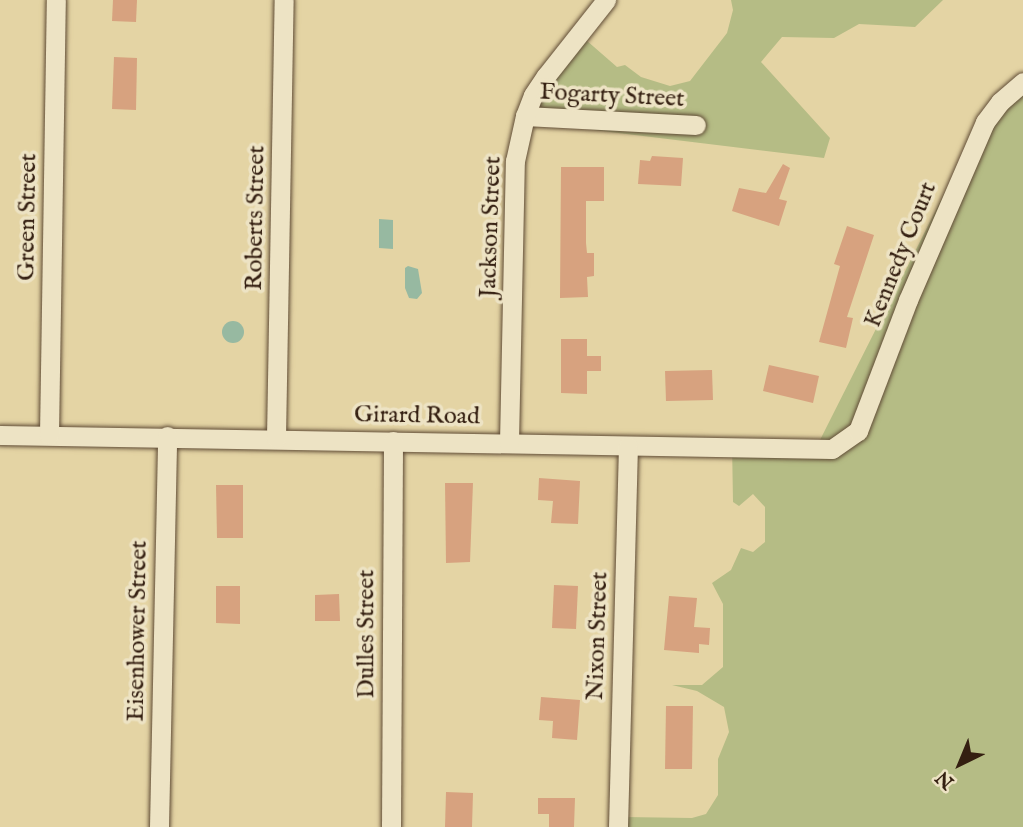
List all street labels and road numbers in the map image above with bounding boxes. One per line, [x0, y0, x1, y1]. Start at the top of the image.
street label: Fogarty Street [539, 78, 685, 114]
street label: Roberts Street [240, 145, 272, 291]
street label: Green Street [12, 153, 44, 281]
street label: Jackson Street [474, 156, 508, 298]
street label: Kennedy Court [859, 178, 943, 332]
street label: Girard Road [354, 401, 480, 431]
street label: Eisenhower Street [122, 540, 154, 722]
street label: Dulles Street [353, 569, 381, 699]
street label: Nixon Street [581, 571, 615, 701]

